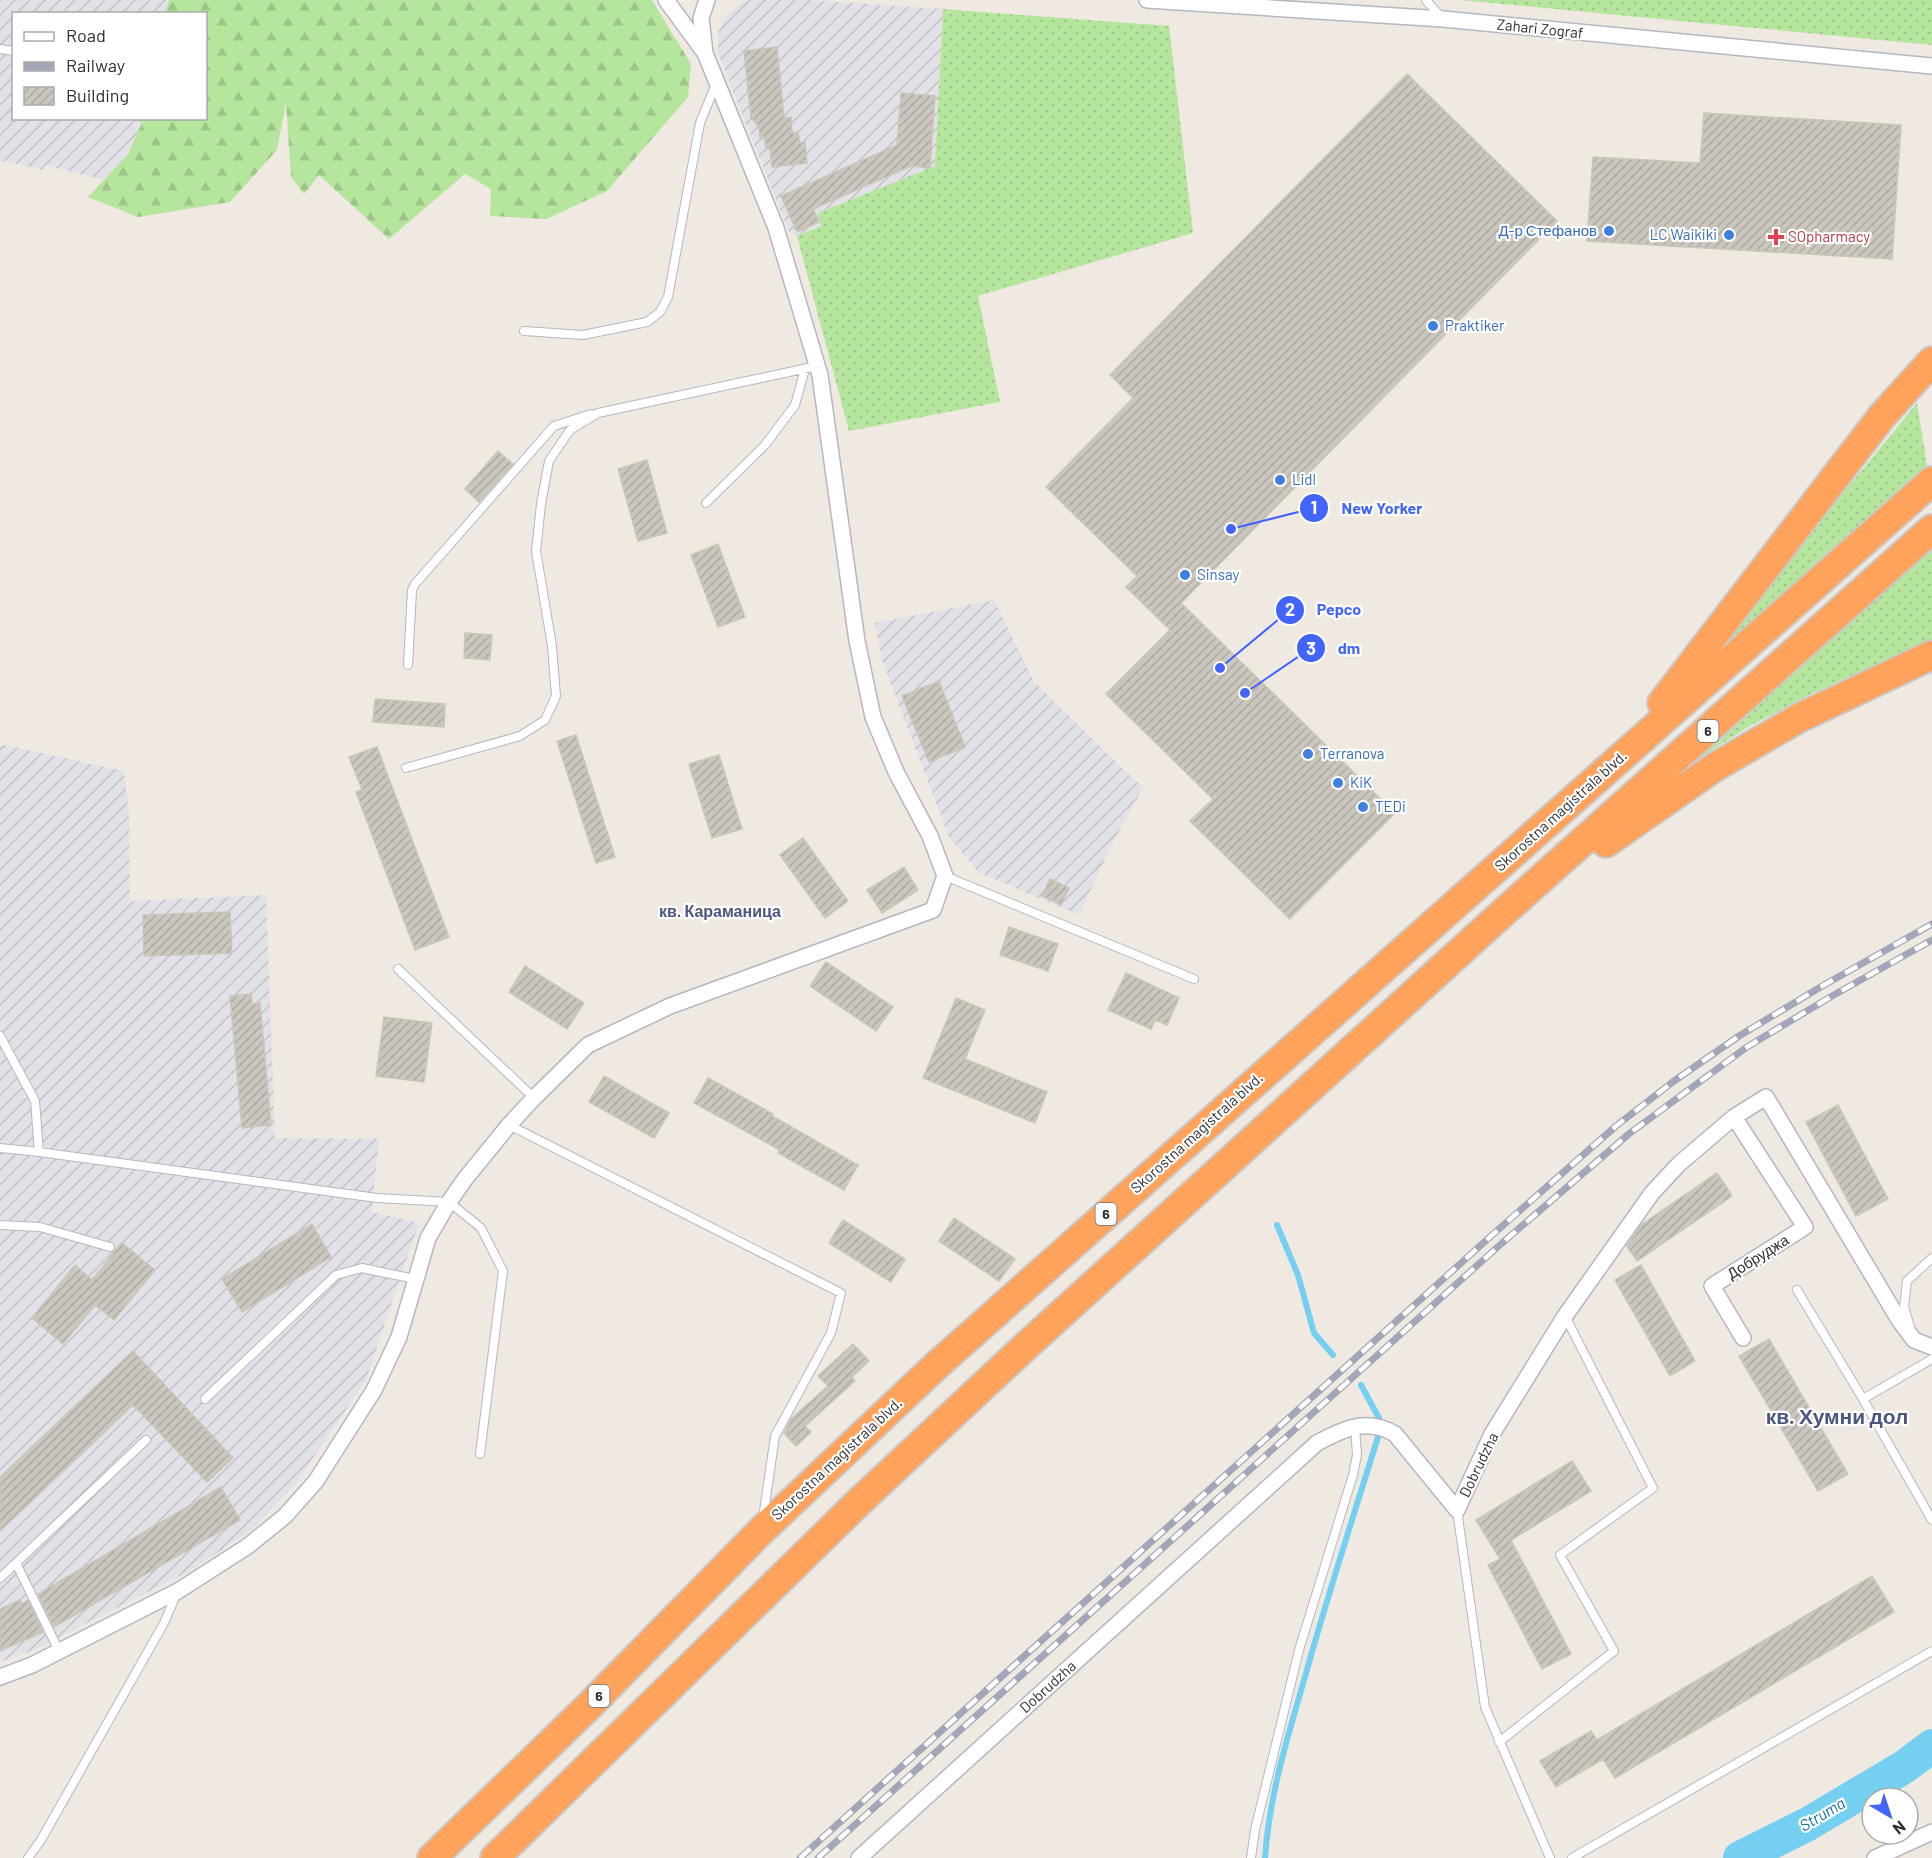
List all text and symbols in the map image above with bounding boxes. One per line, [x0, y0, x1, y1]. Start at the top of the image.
legend [12, 12, 207, 120]
street label: Zahari Zograf [1496, 15, 1584, 41]
text: Road [66, 24, 106, 46]
text: Railway [66, 54, 125, 76]
text: Building [66, 84, 129, 106]
place label: Д-р Стефанов [1498, 221, 1597, 239]
marker: Д-р Стефанов [1602, 224, 1616, 238]
place label: LC Waikiki [1650, 225, 1717, 243]
place label: SOpharmacy [1788, 227, 1870, 245]
marker: LC Waikiki [1722, 228, 1736, 242]
marker: SOpharmacy [1769, 230, 1783, 244]
place label: Praktiker [1445, 316, 1505, 334]
marker: Praktiker [1426, 319, 1440, 333]
place label: Lidl [1292, 470, 1316, 488]
marker: Lidl [1273, 473, 1287, 487]
callout: New Yorker [1299, 491, 1434, 525]
text: 1 [1311, 496, 1317, 518]
text: New Yorker [1342, 498, 1422, 517]
place label: Sinsay [1197, 565, 1239, 583]
marker: Sinsay [1178, 568, 1192, 582]
callout: Pepco [1275, 593, 1373, 627]
text: 2 [1285, 598, 1295, 620]
text: Pepco [1317, 599, 1361, 618]
callout: dm [1296, 631, 1372, 665]
text: 3 [1306, 637, 1316, 659]
text: dm [1338, 638, 1360, 657]
road number: 6 [1698, 720, 1718, 742]
place label: Terranova [1320, 744, 1385, 762]
street label: Skorostna magistrala blvd. [1490, 746, 1630, 874]
marker: Terranova [1301, 747, 1315, 761]
place label: KiK [1350, 773, 1372, 791]
marker: KiK [1331, 776, 1345, 790]
place label: TEDi [1375, 797, 1406, 815]
marker: TEDi [1356, 800, 1370, 814]
district label: кв. Караманица [659, 901, 781, 920]
street label: Skorostna magistrala blvd. [1126, 1068, 1266, 1196]
road number: 6 [1096, 1203, 1116, 1225]
street label: Добруджа [1723, 1230, 1792, 1282]
street label: Skorostna magistrala blvd. [767, 1393, 905, 1523]
district label: кв. Хумни дол [1766, 1403, 1908, 1428]
street label: Dobrudzha [1455, 1429, 1501, 1500]
street label: Dobrudzha [1015, 1656, 1079, 1716]
road number: 6 [588, 1685, 610, 1707]
north arrow [1860, 1786, 1920, 1846]
water label: Struma [1795, 1793, 1848, 1835]
text: N [1890, 1817, 1910, 1839]

